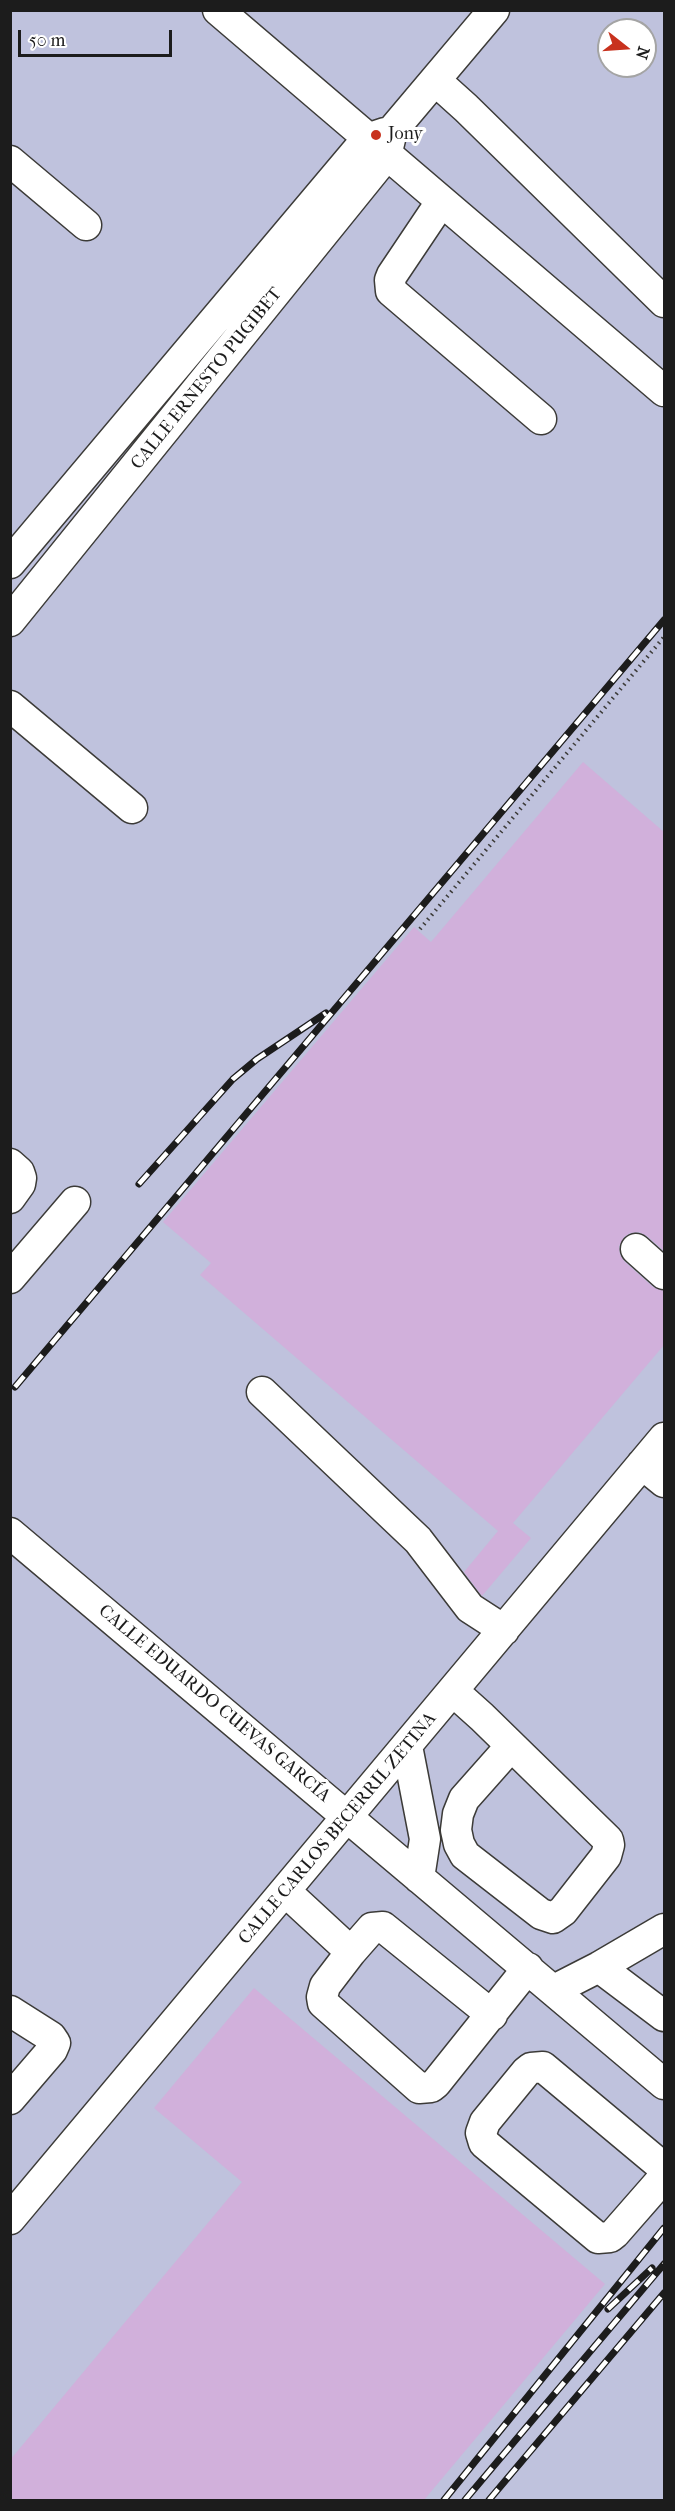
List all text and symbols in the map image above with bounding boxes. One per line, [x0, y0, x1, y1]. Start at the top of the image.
scale bar [21, 18, 176, 56]
north arrow [597, 18, 657, 78]
text: 50 m [29, 30, 65, 51]
text: N [632, 44, 654, 61]
place label: Jony [388, 124, 423, 146]
marker: Jony [369, 128, 383, 142]
street label: CALLE ERNESTO PUGIBET [127, 284, 287, 474]
street label: CALLE EDUARDO CUEVAS GARCÍA [94, 1601, 334, 1807]
street label: CALLE CARLOS BECERRIL ZETINA [235, 1709, 441, 1949]

